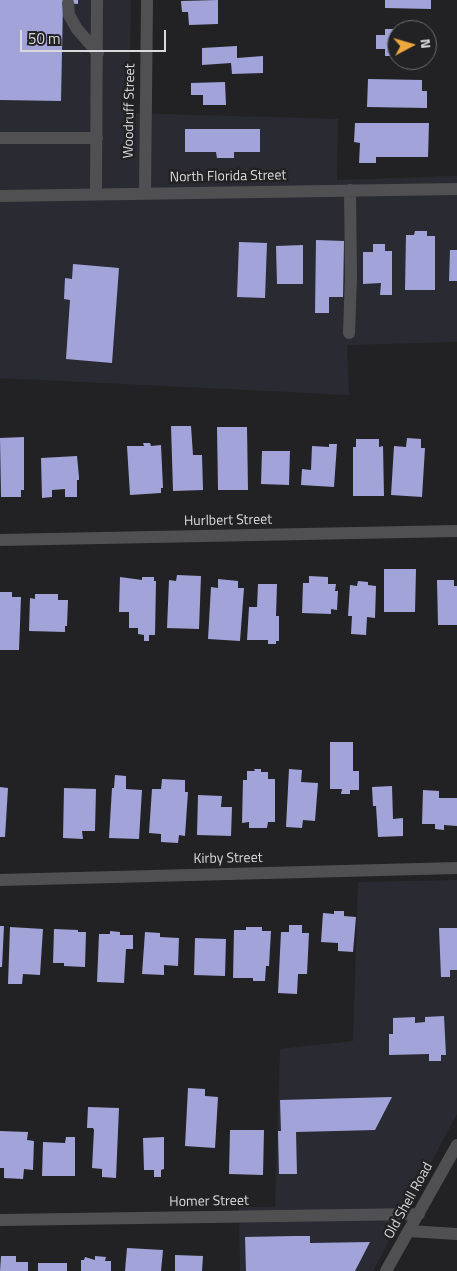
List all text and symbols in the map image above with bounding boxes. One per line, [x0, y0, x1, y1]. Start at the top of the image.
scale bar [22, 20, 169, 52]
north arrow [387, 20, 437, 70]
text: 50 m [28, 27, 61, 50]
text: N [415, 38, 437, 49]
street label: Woodruff Street [121, 63, 139, 159]
street label: North Florida Street [170, 168, 286, 186]
street label: Hurlbert Street [184, 512, 272, 530]
street label: Kirby Street [193, 850, 263, 868]
street label: Old Shell Road [381, 1160, 437, 1242]
street label: Homer Street [169, 1193, 249, 1211]

